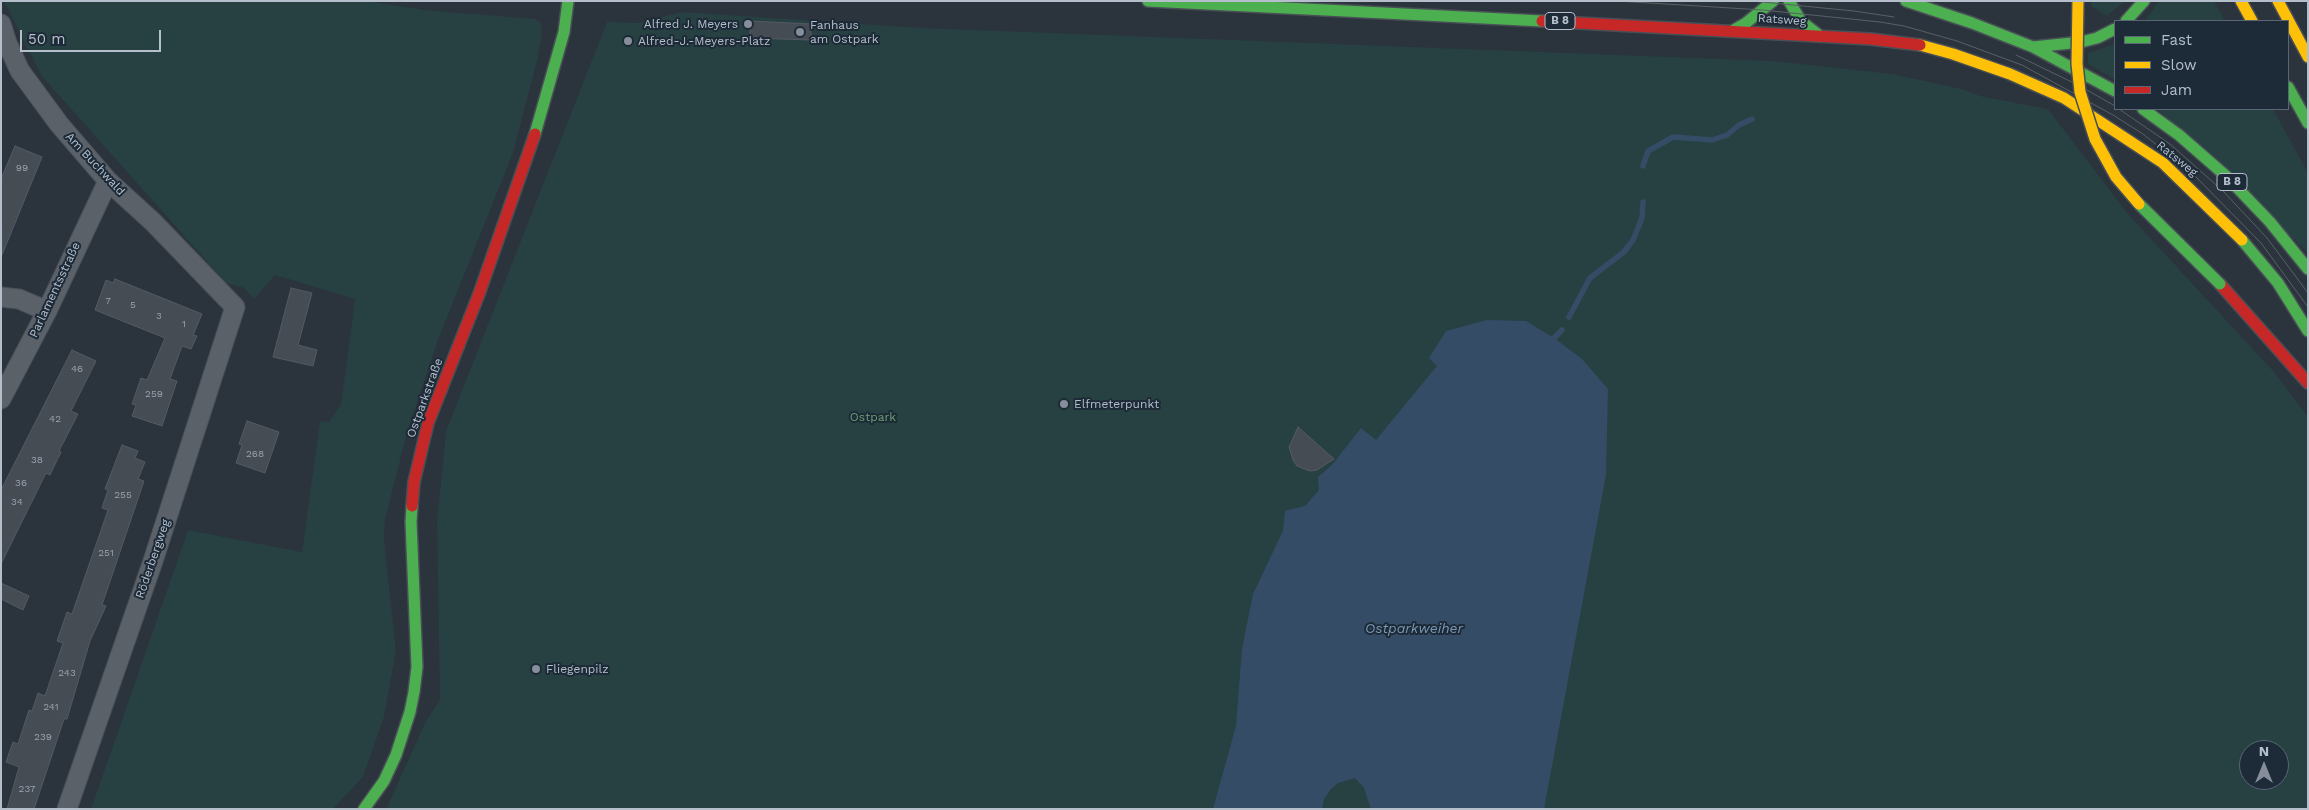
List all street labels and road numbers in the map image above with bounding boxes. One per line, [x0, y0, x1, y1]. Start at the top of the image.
street label: Ratsweg [1757, 11, 1807, 29]
road number: B 8 [1545, 12, 1575, 30]
street label: Am Buchwald [62, 130, 128, 198]
street label: Ratsweg [2154, 138, 2200, 180]
road number: B 8 [2217, 173, 2247, 190]
street label: Parlamentsstraße [27, 240, 83, 340]
street label: Ostparkstraße [404, 356, 446, 440]
street label: Röderbergweg [133, 518, 173, 600]

